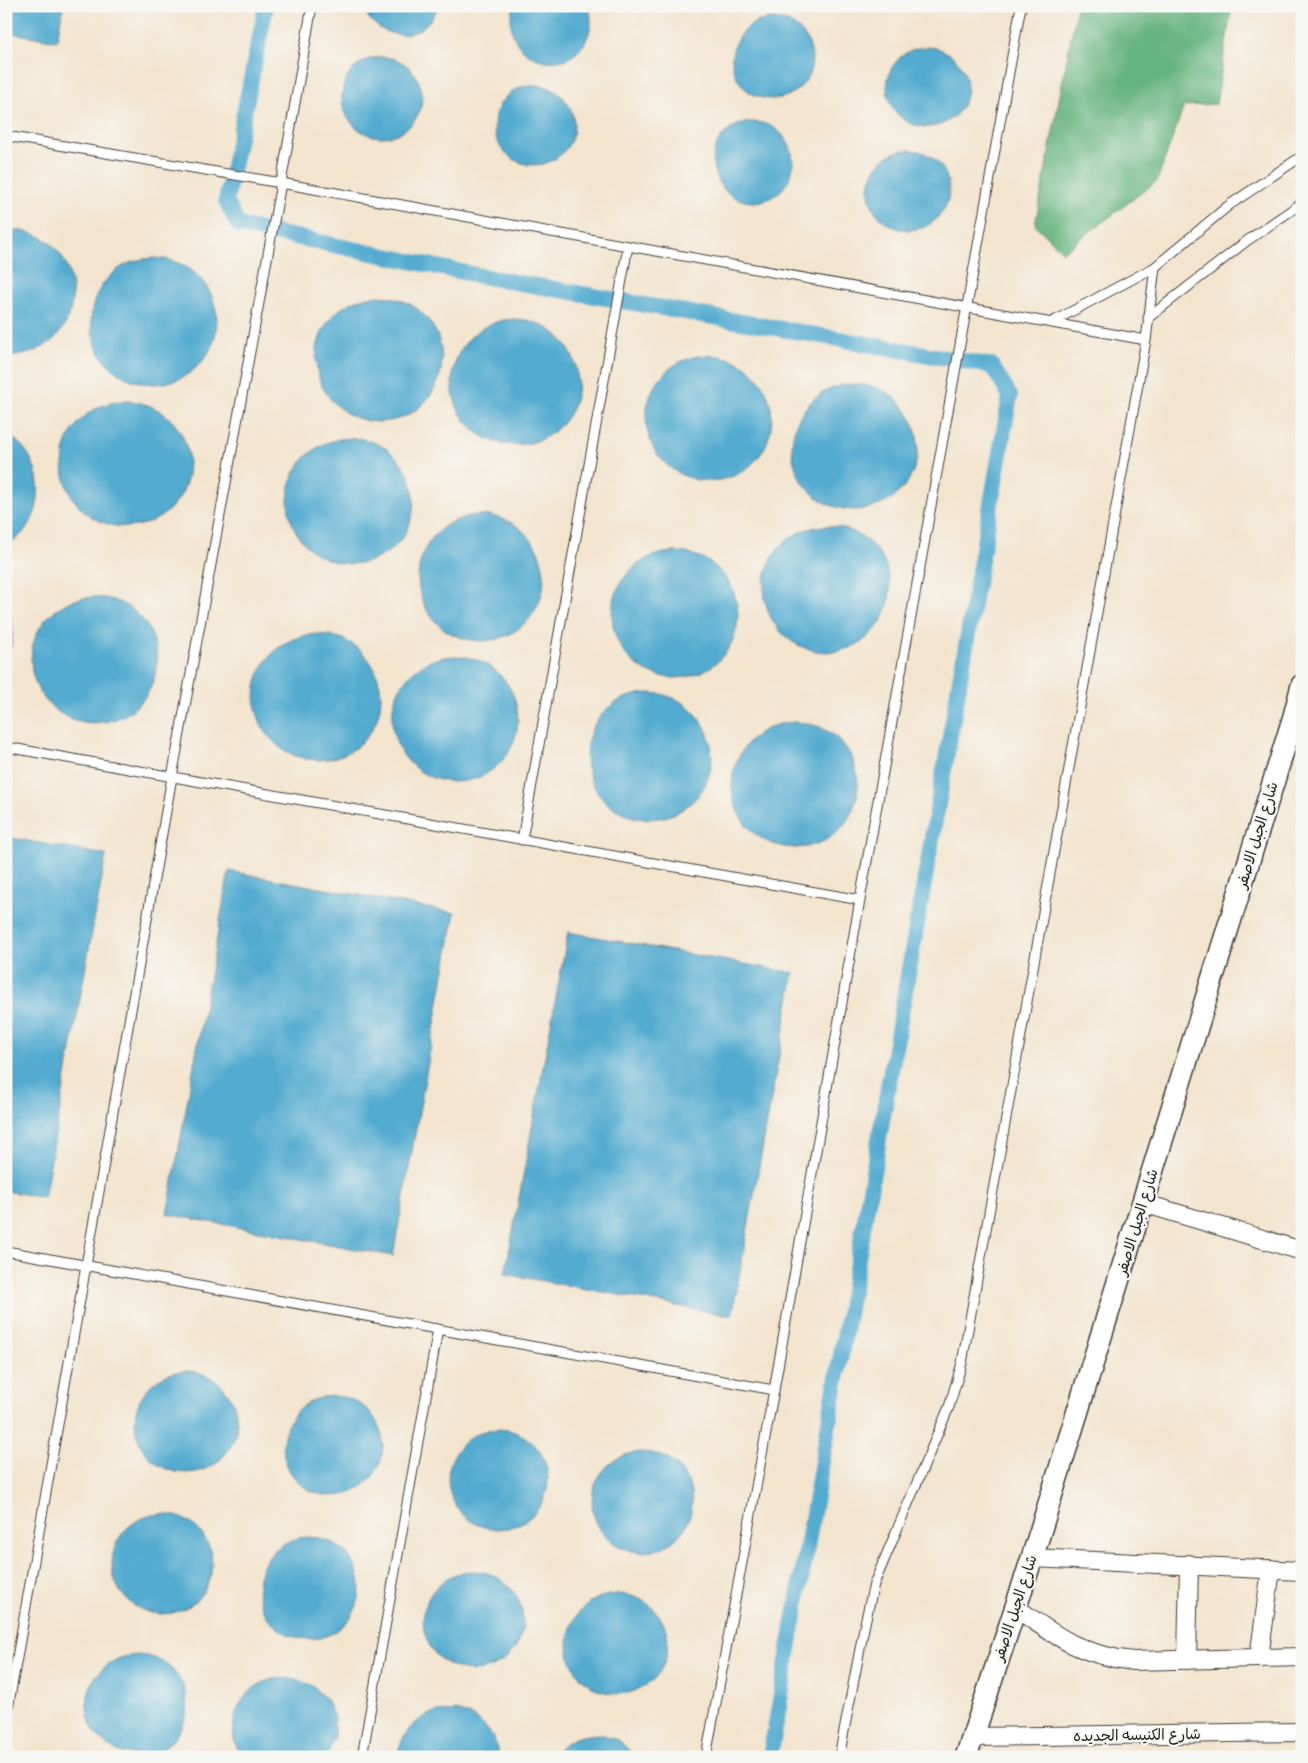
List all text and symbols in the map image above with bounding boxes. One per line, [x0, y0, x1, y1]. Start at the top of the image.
street label: شارع الجبل الاصفر [1231, 779, 1283, 892]
street label: شارع الجبل الاصفر [1111, 1166, 1163, 1279]
street label: شارع الجبل الاصفر [988, 1552, 1042, 1665]
street label: شارع الكنيسه الجديده [1073, 1724, 1201, 1746]

